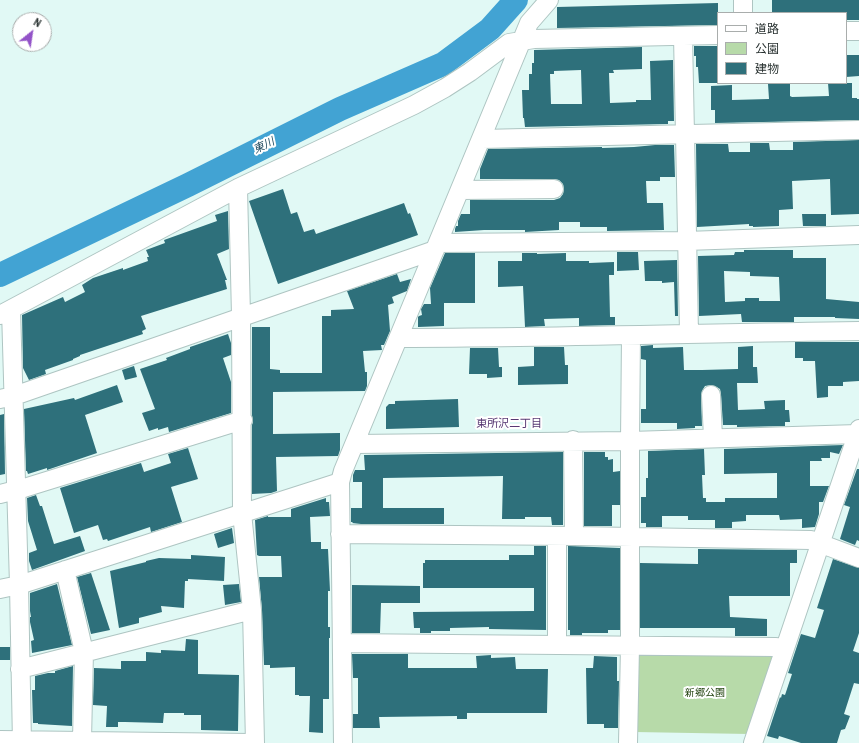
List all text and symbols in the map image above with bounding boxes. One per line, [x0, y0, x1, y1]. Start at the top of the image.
north arrow [12, 12, 52, 52]
legend [717, 12, 847, 84]
text: N [31, 15, 44, 30]
text: 道路 [755, 21, 779, 37]
text: 公園 [755, 41, 779, 57]
text: 建物 [755, 61, 779, 77]
water label: 東川 [251, 135, 277, 157]
district label: 東所沢二丁目 [476, 417, 542, 431]
park label: 新郷公園 [685, 687, 725, 699]

